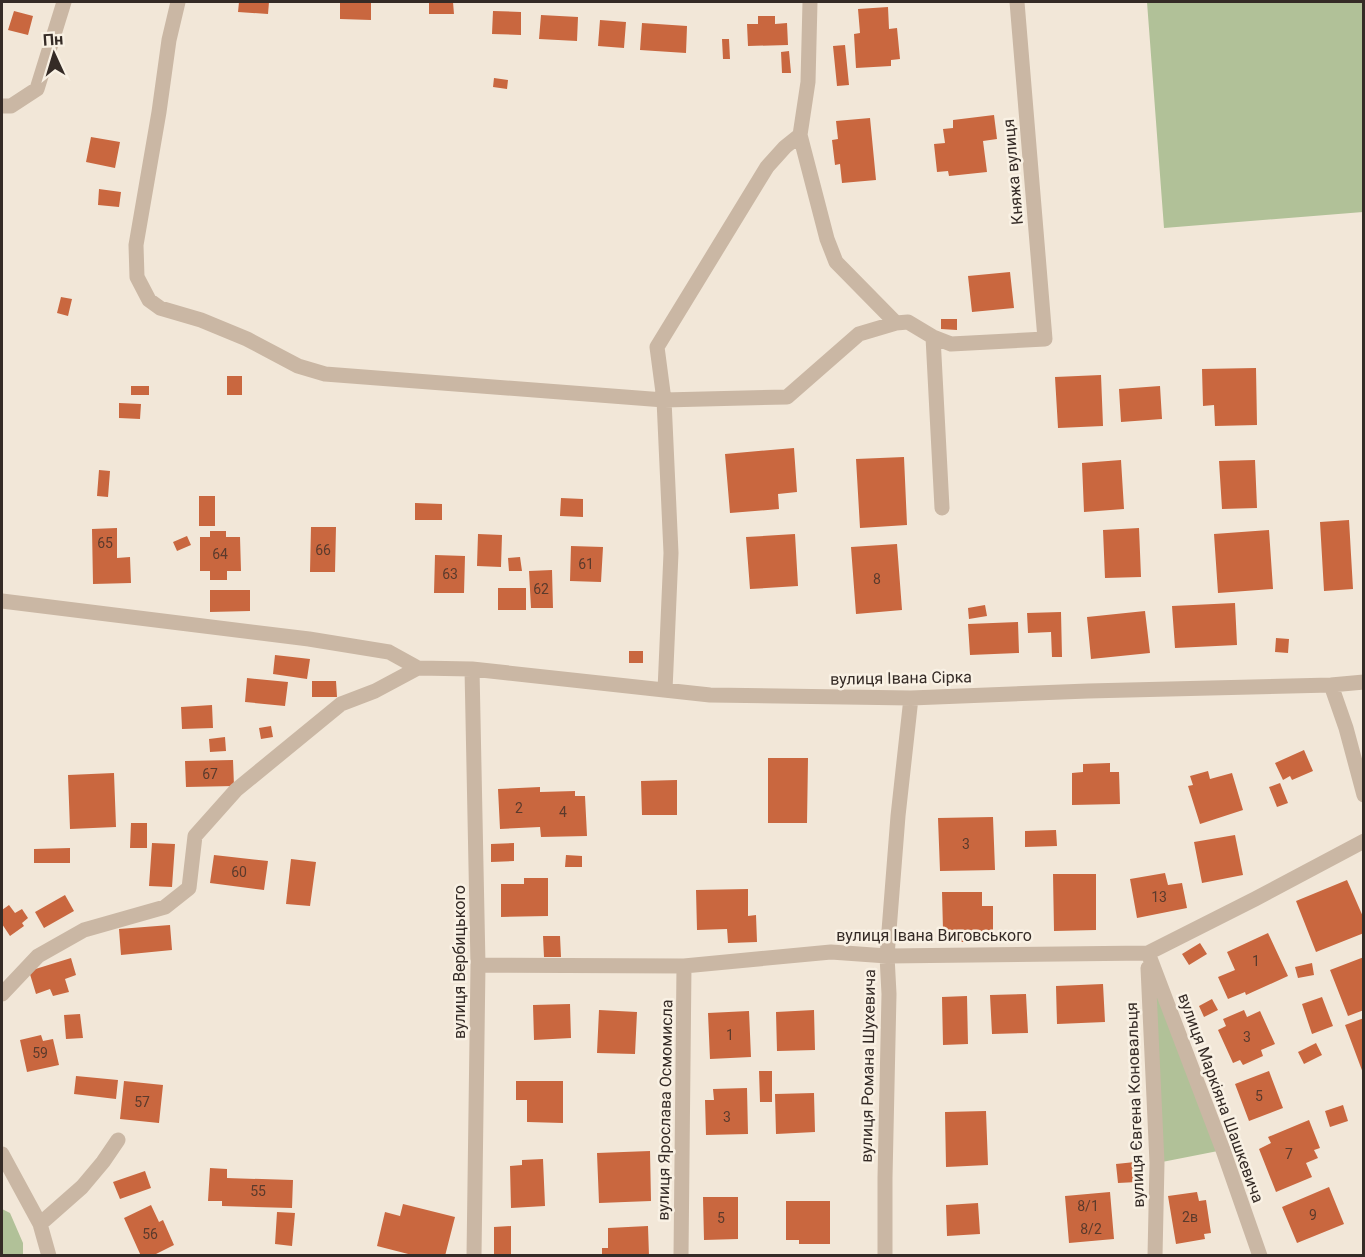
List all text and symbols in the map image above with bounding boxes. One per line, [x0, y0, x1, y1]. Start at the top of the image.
north arrow [24, 24, 84, 84]
text: Пн [42, 29, 64, 50]
street label: Княжа вулиця [999, 118, 1027, 226]
house number: 65 [97, 535, 113, 551]
house number: 66 [315, 542, 331, 558]
house number: 64 [212, 546, 228, 562]
house number: 61 [578, 556, 594, 572]
house number: 63 [442, 566, 458, 582]
house number: 8 [873, 571, 881, 587]
house number: 62 [533, 581, 549, 597]
street label: вулиця Івана Сірка [830, 667, 972, 689]
house number: 67 [202, 766, 218, 782]
house number: 2 [515, 800, 523, 816]
house number: 4 [559, 804, 567, 820]
house number: 3 [962, 836, 970, 852]
house number: 60 [231, 864, 247, 880]
street label: вулиця Вербицького [450, 885, 469, 1039]
house number: 13 [1151, 889, 1167, 905]
street label: вулиця Івана Виговського [836, 926, 1032, 945]
house number: 1 [1252, 953, 1260, 969]
street label: вулиця Романа Шухевича [857, 969, 879, 1163]
street label: вулиця Маркіяна Шашкевича [1174, 991, 1268, 1205]
street label: вулиця Ярослава Осмомисла [654, 999, 676, 1221]
street label: вулиця Євгена Коновальця [1122, 1002, 1148, 1208]
house number: 1 [726, 1027, 734, 1043]
house number: 3 [1243, 1029, 1251, 1045]
house number: 59 [32, 1045, 48, 1061]
house number: 5 [1255, 1088, 1263, 1104]
house number: 57 [134, 1094, 150, 1110]
house number: 3 [723, 1109, 731, 1125]
house number: 7 [1285, 1146, 1293, 1162]
house number: 55 [250, 1183, 266, 1199]
house number: 8/1 [1077, 1198, 1099, 1214]
house number: 9 [1309, 1207, 1317, 1223]
house number: 2в [1182, 1209, 1198, 1225]
house number: 5 [717, 1210, 725, 1226]
house number: 8/2 [1080, 1221, 1102, 1237]
house number: 56 [142, 1226, 158, 1242]

